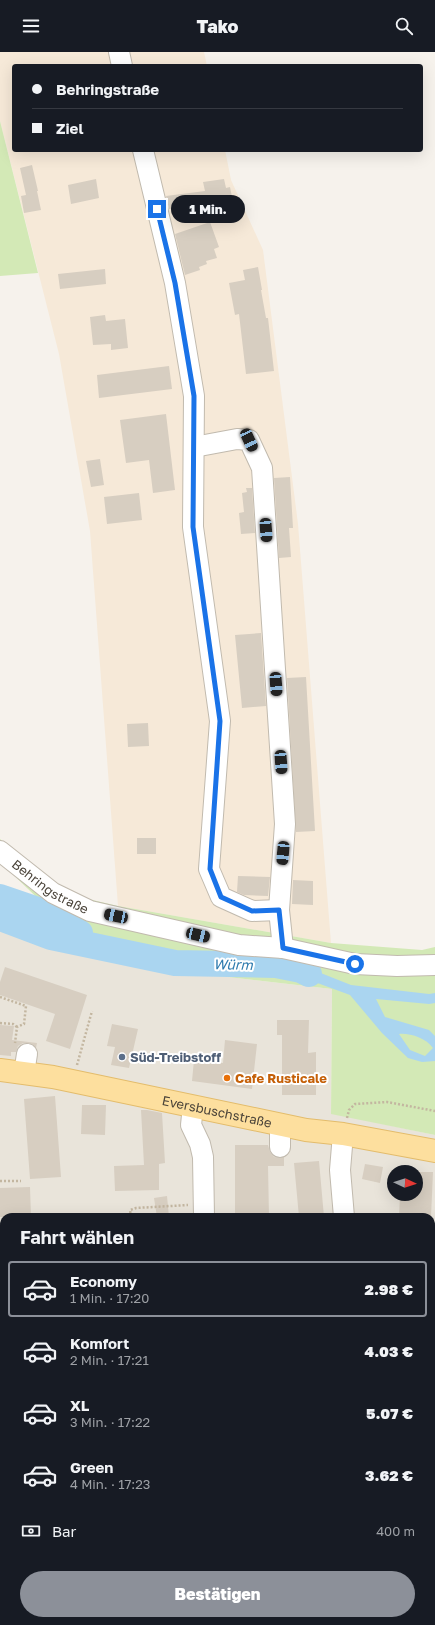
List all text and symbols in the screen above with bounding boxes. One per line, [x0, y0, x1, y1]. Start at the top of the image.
icon: menu [20, 15, 42, 37]
text: Tako [197, 15, 239, 37]
icon: search [393, 15, 415, 37]
text: Behringstraße [56, 80, 159, 98]
text: Ziel [56, 119, 83, 137]
callout: 1 Min. [171, 195, 245, 223]
route end [148, 200, 166, 218]
text: 1 Min. [189, 201, 227, 217]
car [238, 427, 260, 453]
car [259, 518, 273, 542]
car [269, 672, 283, 696]
car [274, 750, 288, 774]
car [276, 841, 290, 865]
street label: Behringstraße [9, 856, 91, 917]
car [103, 908, 129, 924]
car [185, 926, 211, 944]
water label: Würm [213, 955, 253, 973]
route start [346, 955, 364, 973]
place label: Süd-Treibstoff [130, 1049, 221, 1065]
marker: Süd-Treibstoff [117, 1052, 127, 1062]
place label: Cafe Rusticale [235, 1070, 327, 1086]
marker: Cafe Rusticale [222, 1073, 232, 1083]
street label: Eversbuschstraße [161, 1092, 273, 1131]
north arrow [387, 1165, 423, 1201]
map controls [387, 1165, 423, 1201]
text: Fahrt wählen [20, 1226, 134, 1248]
icon: car [22, 1271, 58, 1307]
text: Economy [70, 1272, 137, 1290]
text: 2.98 € [365, 1280, 413, 1298]
text: 1 Min. · 17:20 [70, 1290, 149, 1306]
icon: car [22, 1333, 58, 1369]
text: Komfort [70, 1334, 129, 1352]
text: 4.03 € [365, 1342, 413, 1360]
text: 2 Min. · 17:21 [70, 1352, 149, 1368]
icon: car [22, 1395, 58, 1431]
text: XL [70, 1396, 89, 1414]
text: 5.07 € [366, 1404, 413, 1422]
text: 3 Min. · 17:22 [70, 1414, 150, 1430]
icon: car [22, 1457, 58, 1493]
text: Green [70, 1458, 113, 1476]
text: 3.62 € [365, 1466, 413, 1484]
text: 4 Min. · 17:23 [70, 1476, 150, 1492]
icon: cash [20, 1520, 42, 1542]
text: Bar [52, 1522, 76, 1540]
text: 400 m [376, 1523, 415, 1539]
button: Bestätigen [20, 1571, 415, 1617]

